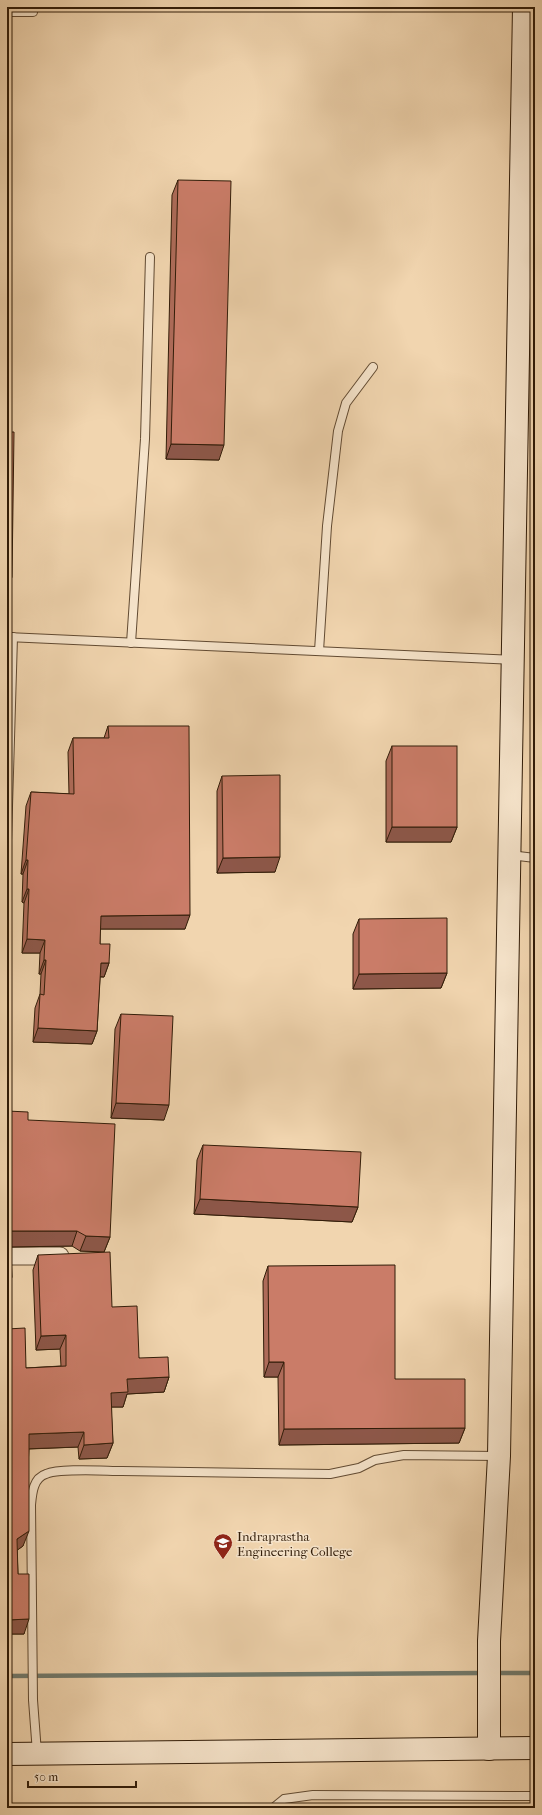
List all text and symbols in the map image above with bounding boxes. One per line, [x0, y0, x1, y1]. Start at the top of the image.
place label: Indraprastha Engineering College [237, 1529, 353, 1559]
school or university icon: Indraprastha Engineering College [212, 1532, 234, 1560]
scale bar [28, 1763, 136, 1789]
text: 50 m [34, 1770, 58, 1784]

